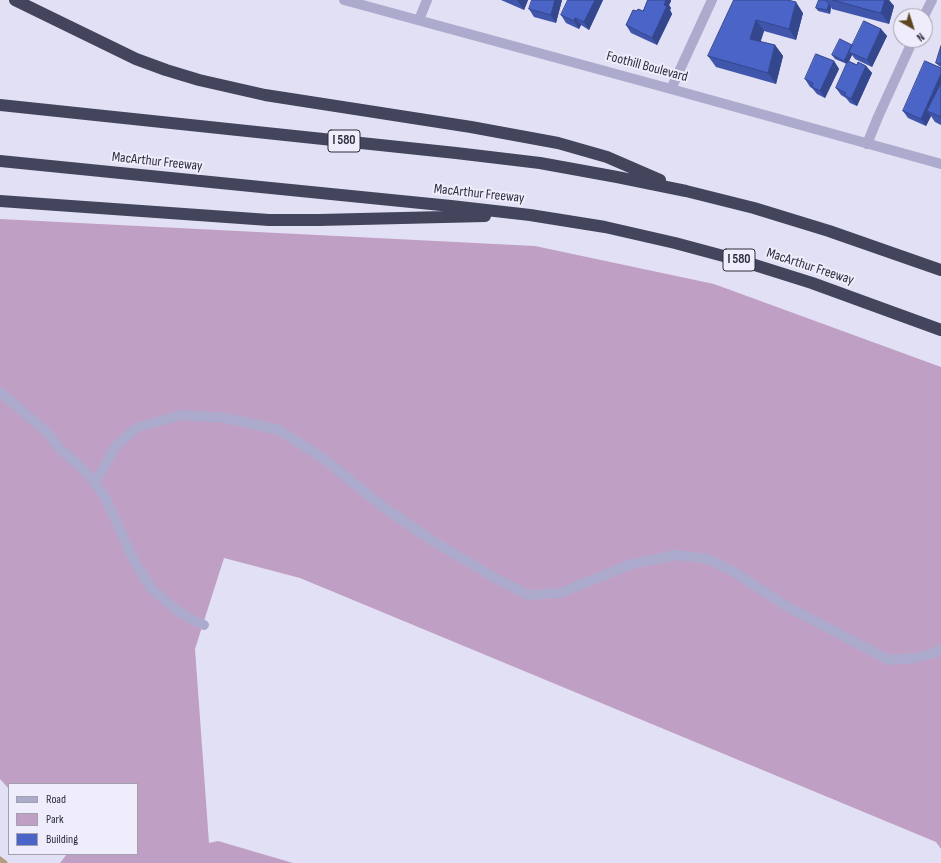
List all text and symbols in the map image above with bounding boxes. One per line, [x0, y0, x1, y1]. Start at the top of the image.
north arrow [893, 8, 933, 48]
text: N [914, 30, 927, 44]
street label: Foothill Boulevard [605, 48, 689, 86]
road number: I 580 [328, 130, 360, 152]
street label: MacArthur Freeway [111, 149, 203, 175]
street label: MacArthur Freeway [433, 181, 525, 207]
street label: MacArthur Freeway [764, 245, 856, 289]
road number: I 580 [723, 249, 755, 271]
legend [8, 783, 138, 855]
text: Road [46, 792, 66, 807]
text: Park [46, 812, 64, 827]
text: Building [46, 832, 78, 847]

